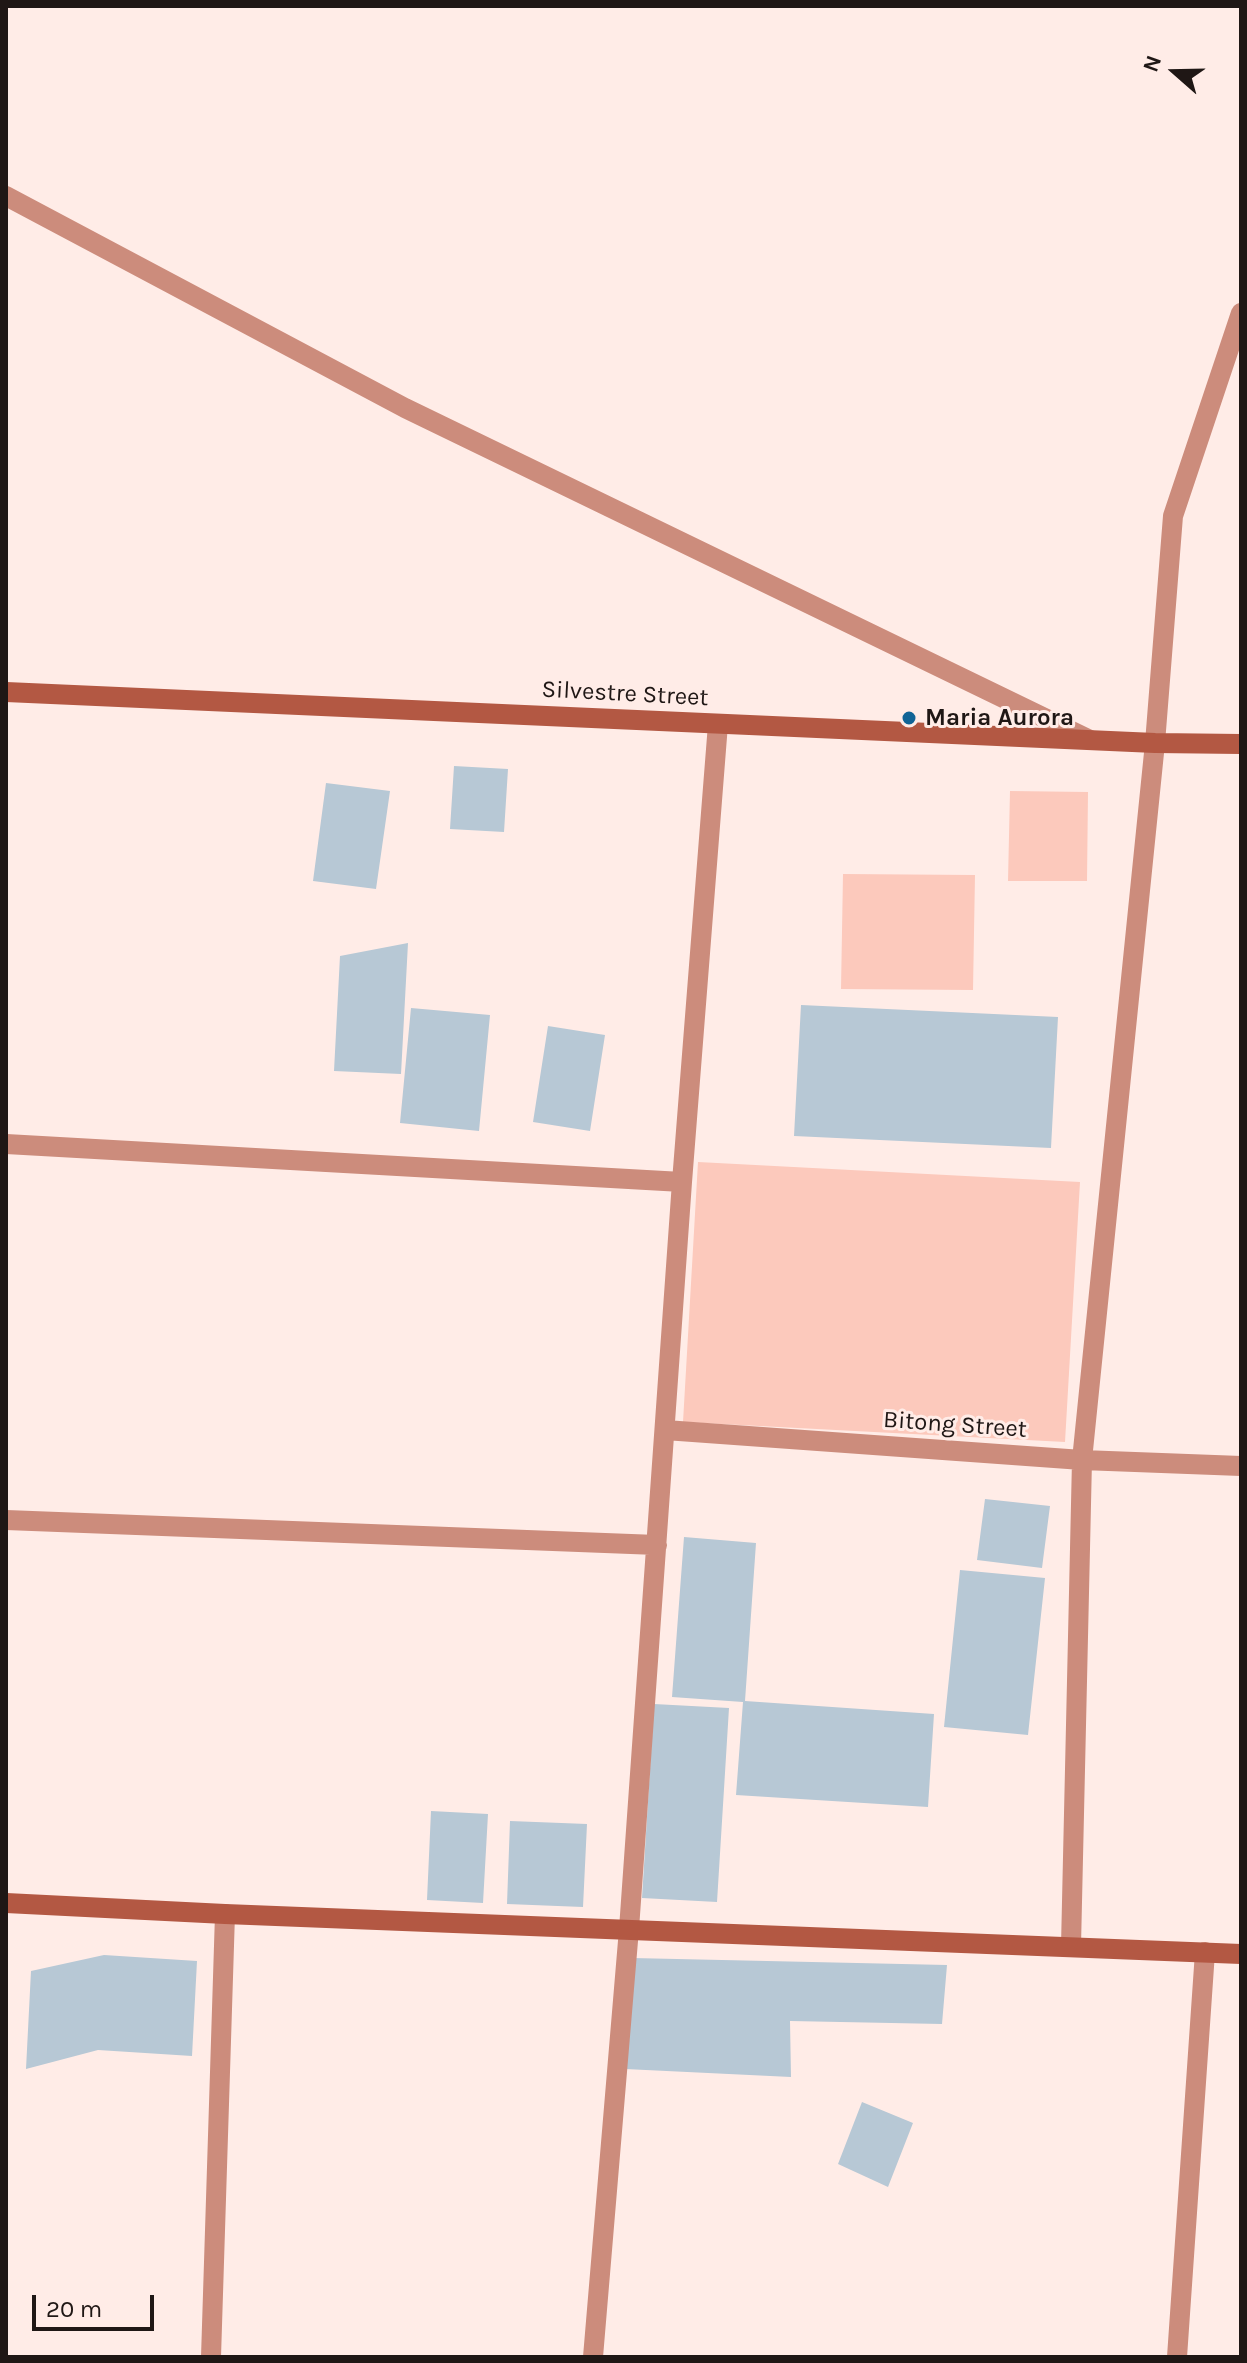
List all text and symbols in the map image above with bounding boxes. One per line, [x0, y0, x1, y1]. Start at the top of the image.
north arrow [1135, 32, 1215, 112]
text: N [1138, 52, 1167, 76]
street label: Silvestre Street [541, 675, 709, 713]
place label: Maria Aurora [925, 704, 1074, 732]
marker: Maria Aurora [900, 709, 918, 727]
street label: Bitong Street [882, 1406, 1028, 1444]
scale bar [36, 2279, 158, 2329]
text: 20 m [46, 2295, 102, 2323]

